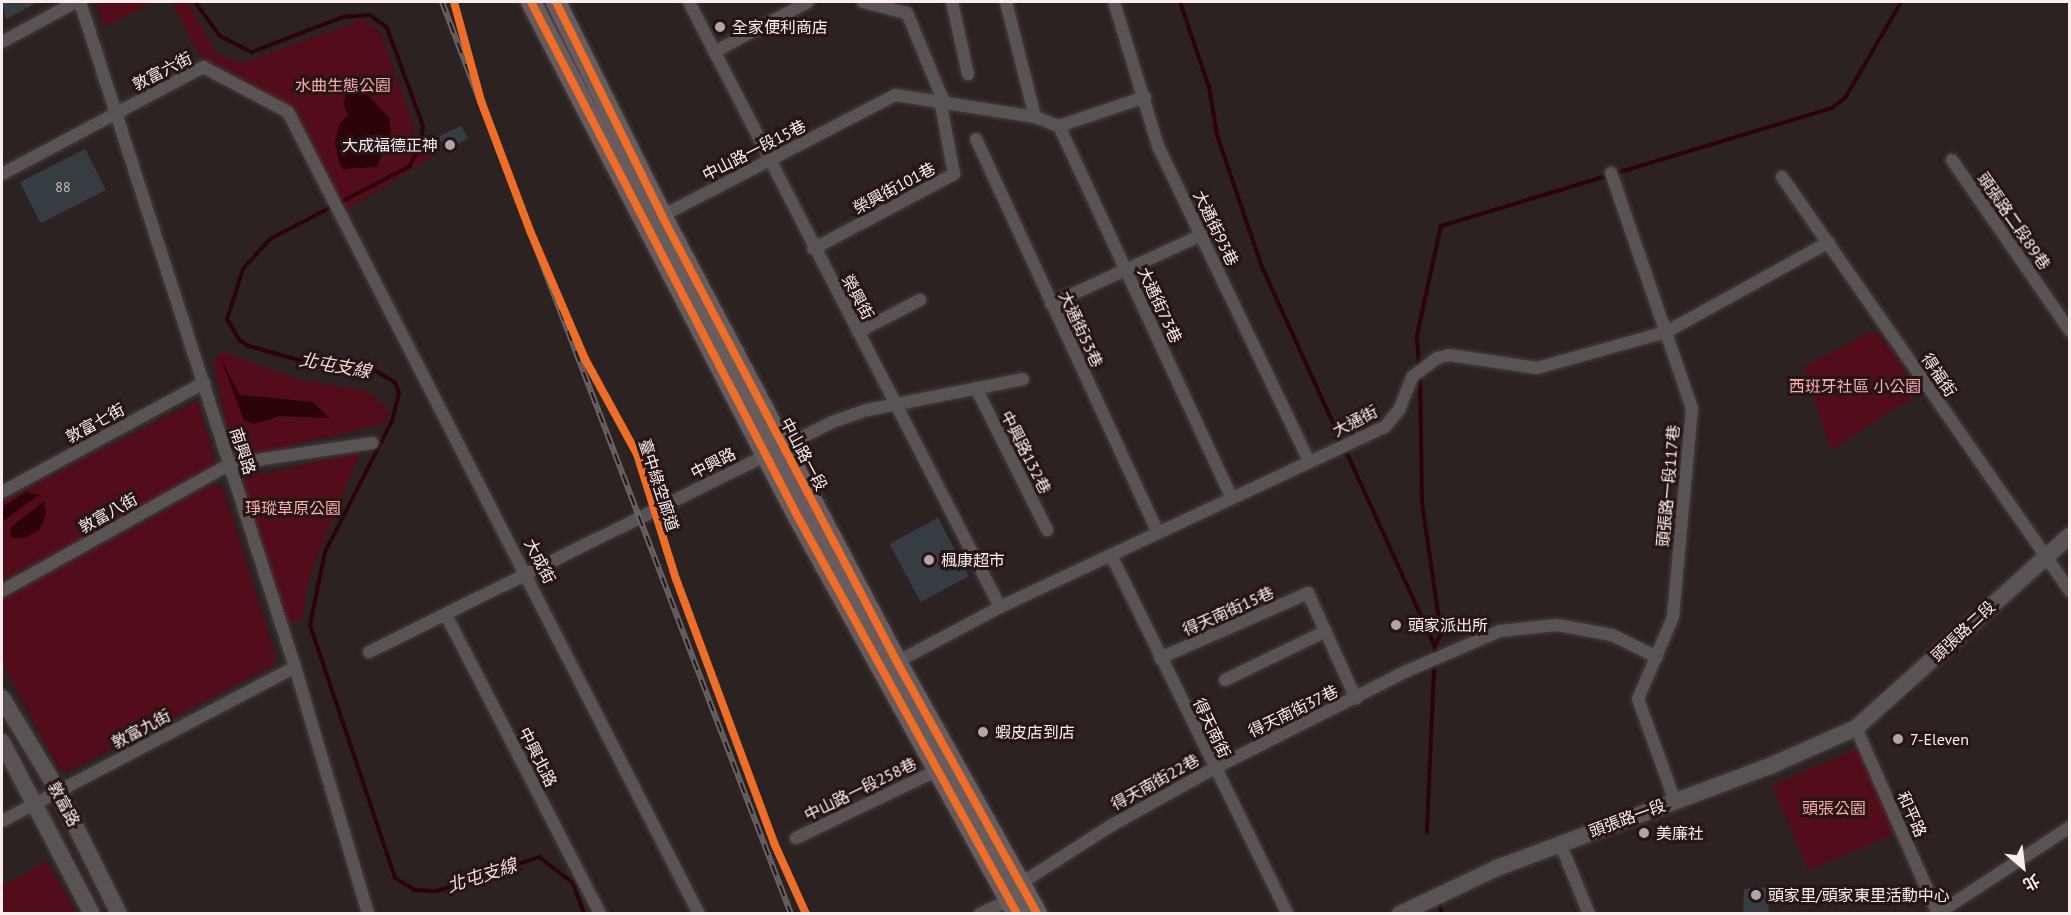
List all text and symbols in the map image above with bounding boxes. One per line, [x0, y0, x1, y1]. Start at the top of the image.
place label: 全家便利商店 [732, 17, 828, 37]
marker: 全家便利商店 [713, 20, 727, 34]
street label: 敦富六街 [129, 48, 195, 94]
park label: 水曲生態公園 [295, 75, 391, 95]
street label: 中山路一段15巷 [699, 116, 809, 184]
place label: 大成福德正神 [342, 135, 438, 155]
marker: 大成福德正神 [443, 138, 457, 152]
street label: 榮興街101巷 [850, 158, 938, 218]
street label: 頭張路二段89巷 [1974, 169, 2054, 273]
house number: 88 [55, 179, 71, 195]
street label: 大通街93巷 [1190, 187, 1242, 269]
street label: 大通街73巷 [1134, 264, 1186, 346]
street label: 榮興街 [838, 271, 878, 323]
street label: 大通街53巷 [1055, 288, 1107, 370]
water label: 北屯支線 [298, 349, 372, 383]
street label: 得福街 [1918, 350, 1960, 400]
park label: 西班牙社區 小公園 [1789, 376, 1921, 396]
street label: 敦富七街 [62, 400, 128, 446]
street label: 大通街 [1329, 402, 1381, 440]
street label: 中興路132巷 [997, 407, 1055, 497]
street label: 中山路一段 [777, 414, 831, 494]
street label: 頭張路一段117巷 [1653, 424, 1683, 548]
street label: 南興路 [226, 425, 260, 477]
street label: 臺中綠空廊道 [635, 436, 683, 534]
street label: 中興路 [687, 444, 739, 482]
street label: 敦富八街 [75, 489, 141, 537]
park label: 琤瑽草原公園 [245, 498, 341, 518]
street label: 大成街 [521, 535, 559, 587]
place label: 楓康超市 [941, 550, 1005, 570]
marker: 楓康超市 [922, 553, 936, 567]
street label: 得天南街15巷 [1180, 582, 1276, 640]
street label: 頭張路二段 [1927, 597, 1999, 665]
place label: 頭家派出所 [1408, 615, 1488, 635]
marker: 頭家派出所 [1389, 618, 1403, 632]
street label: 得天南街37巷 [1245, 681, 1341, 741]
street label: 得天南街 [1189, 695, 1235, 761]
street label: 敦富九街 [108, 706, 174, 752]
place label: 蝦皮店到店 [995, 722, 1075, 742]
street label: 中興北路 [515, 724, 561, 790]
marker: 蝦皮店到店 [976, 725, 990, 739]
place label: 7-Eleven [1910, 729, 1969, 749]
marker: 7-Eleven [1891, 732, 1905, 746]
street label: 得天南街22巷 [1108, 750, 1202, 814]
street label: 中山路一段258巷 [801, 754, 919, 824]
street label: 敦富路 [44, 778, 84, 830]
street label: 和平路 [1893, 788, 1931, 840]
street label: 頭張路一段 [1586, 795, 1668, 841]
park label: 頭張公園 [1802, 798, 1866, 818]
place label: 美廉社 [1656, 823, 1704, 843]
marker: 美廉社 [1637, 826, 1651, 840]
north arrow [1993, 837, 2053, 897]
water label: 北屯支線 [444, 855, 520, 897]
text: 北 [2020, 870, 2043, 895]
place label: 頭家里/頭家東里活動中心 [1768, 885, 1950, 905]
marker: 頭家里/頭家東里活動中心 [1749, 888, 1763, 902]

